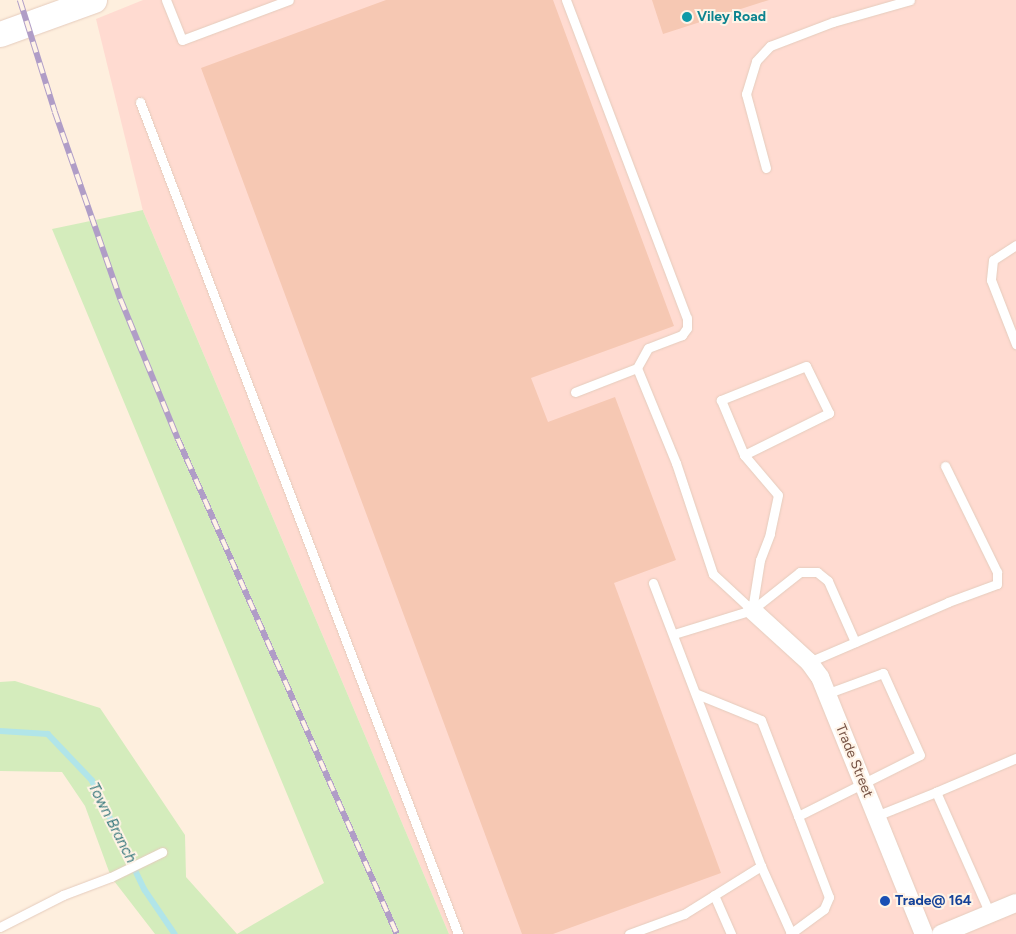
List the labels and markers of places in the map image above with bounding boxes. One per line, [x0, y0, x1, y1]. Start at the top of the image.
place label: Viley Road [697, 9, 766, 25]
marker: Viley Road [681, 11, 693, 23]
place label: Trade@ 164 [895, 893, 972, 909]
marker: Trade@ 164 [879, 895, 891, 907]

